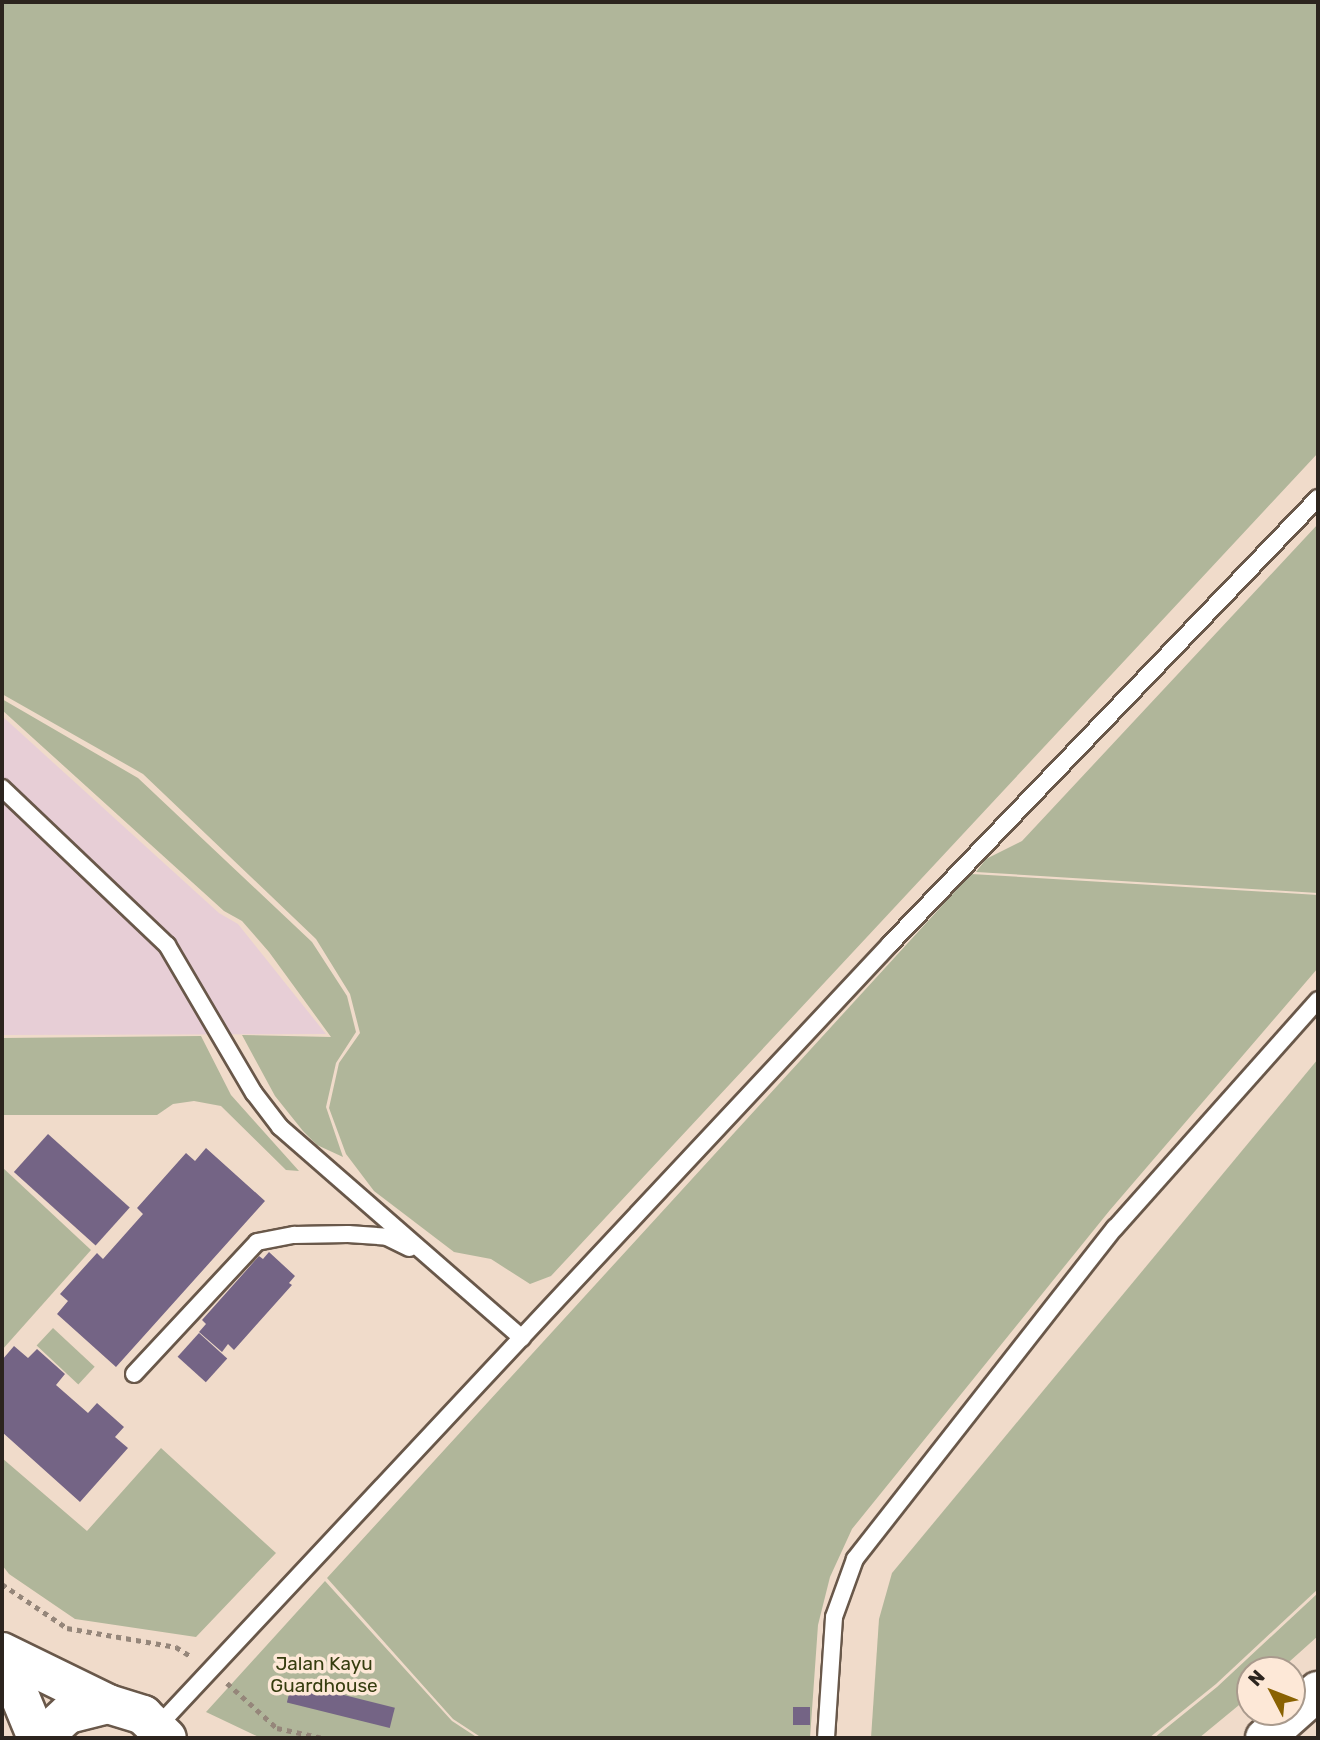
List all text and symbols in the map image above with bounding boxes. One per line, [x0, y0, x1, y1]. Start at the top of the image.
park label: Jalan Kayu Guardhouse [270, 1653, 378, 1697]
north arrow [1236, 1656, 1306, 1726]
text: N [1243, 1665, 1270, 1691]

